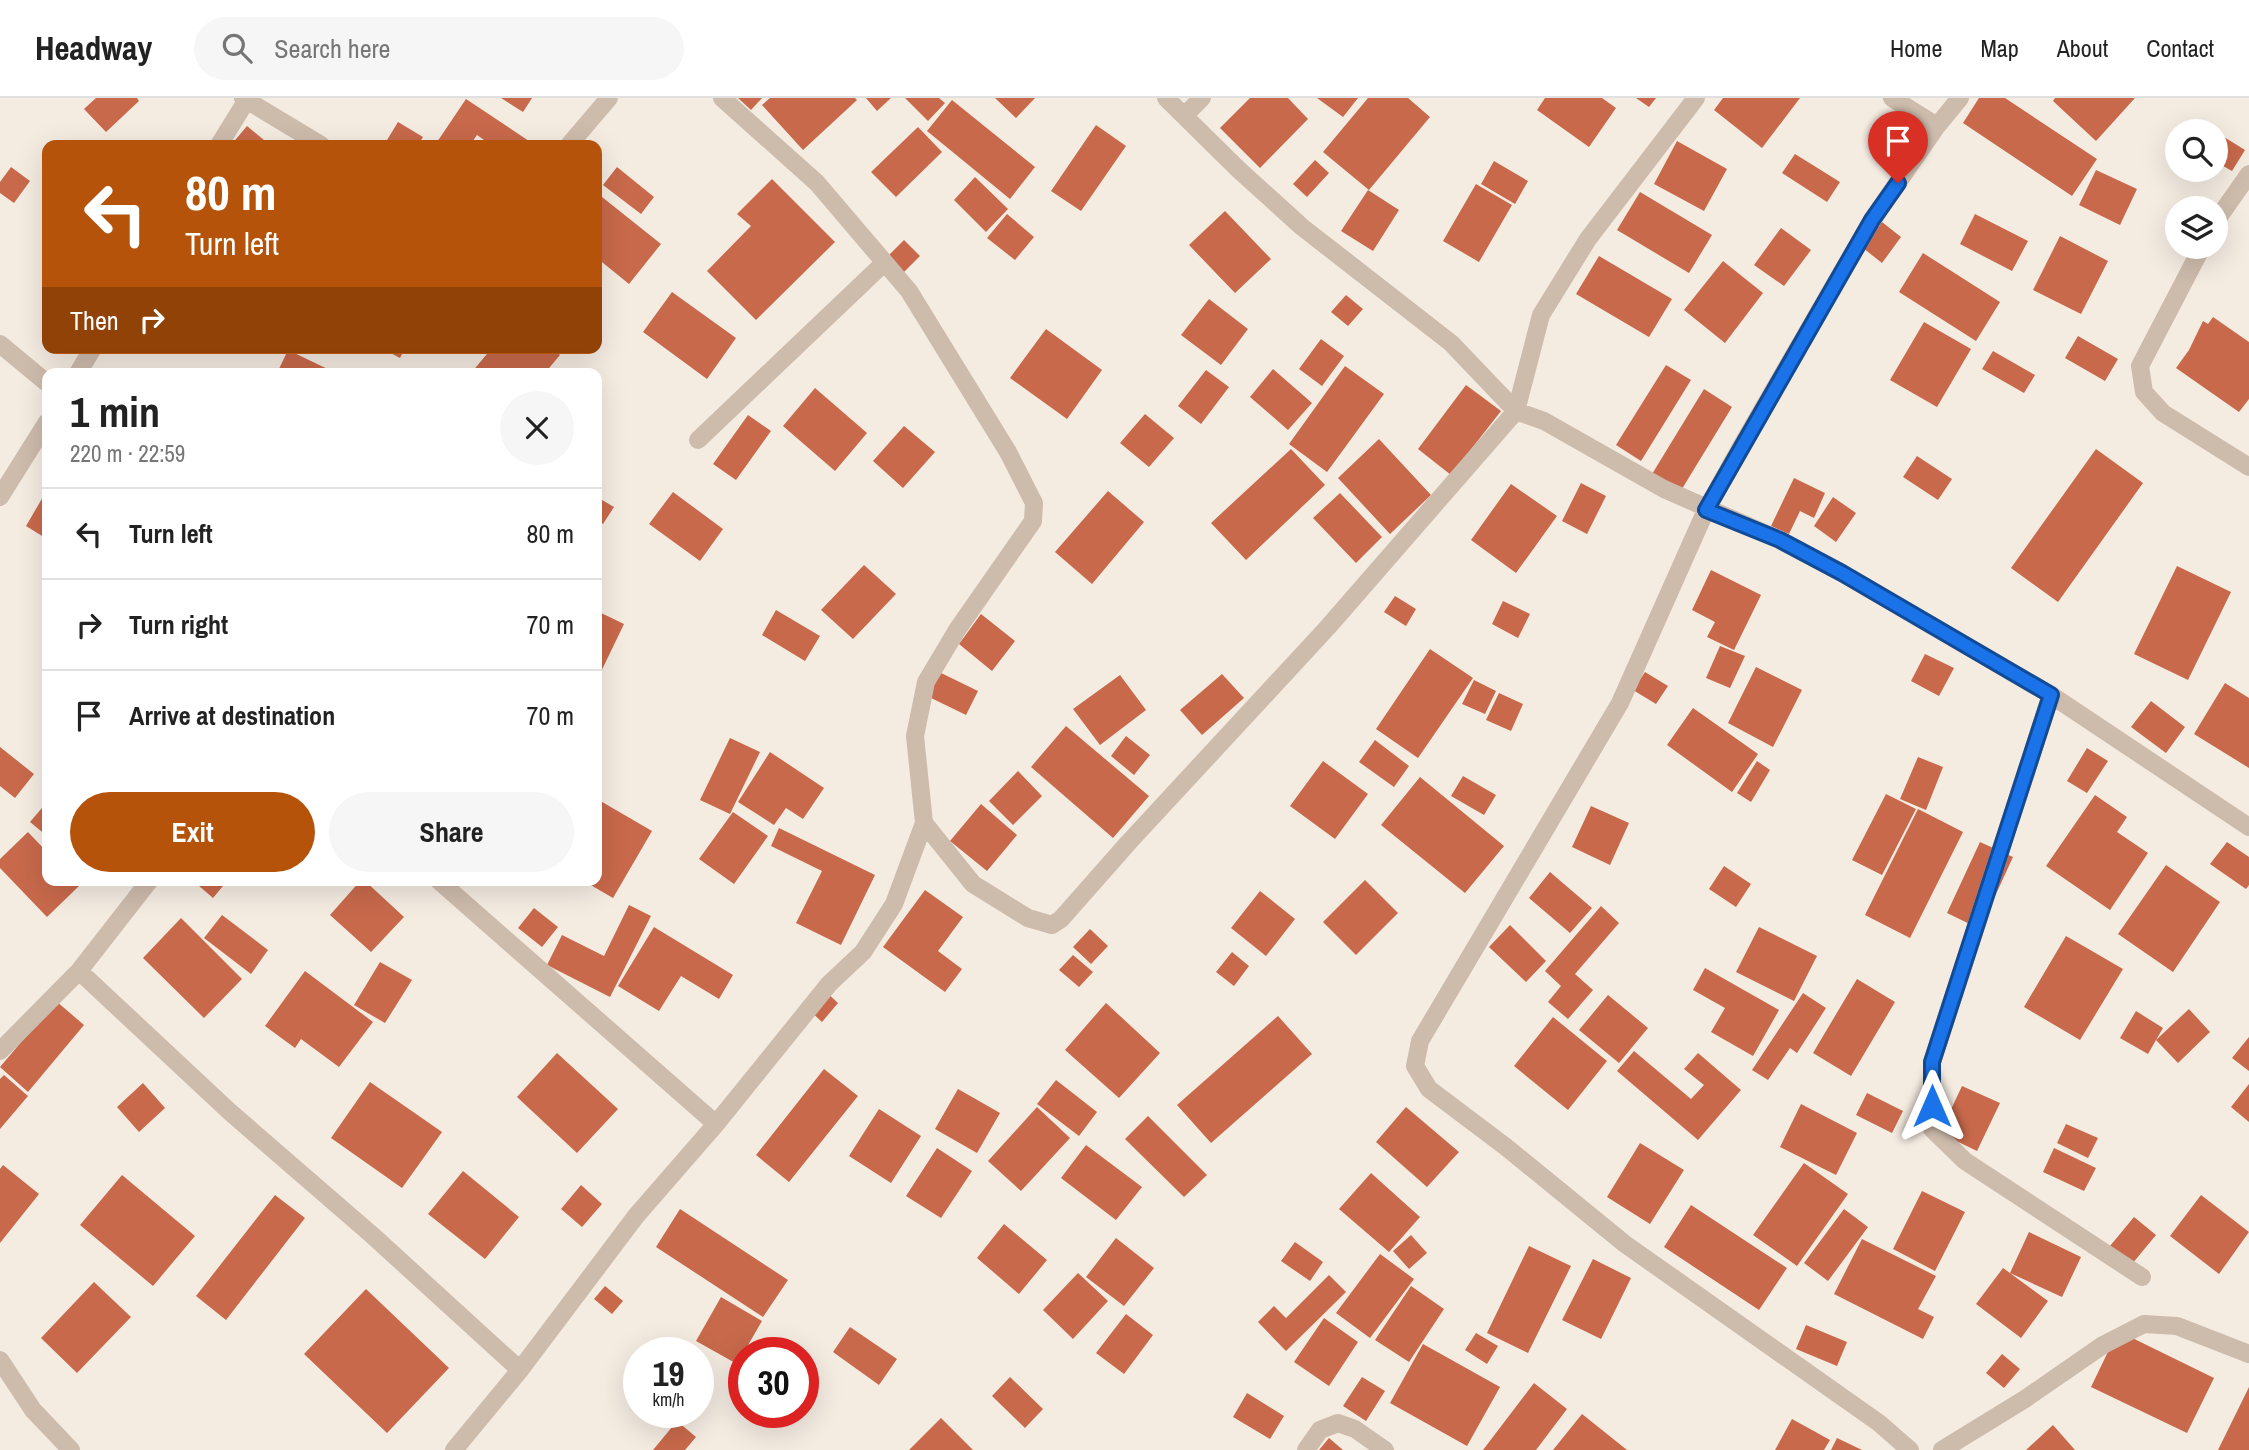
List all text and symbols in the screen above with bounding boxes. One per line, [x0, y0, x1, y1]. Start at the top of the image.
search box [194, 17, 684, 80]
text: Headway [35, 26, 152, 70]
icon: search [218, 29, 256, 67]
text: Search here [274, 31, 390, 66]
text: Home [1890, 32, 1942, 64]
text: Map [1980, 32, 2019, 64]
text: About [2057, 32, 2108, 64]
text: Contact [2146, 32, 2214, 64]
pin [1868, 111, 1928, 183]
map controls [2165, 119, 2228, 259]
button: search [2165, 119, 2228, 182]
icon: arrive [1879, 122, 1917, 160]
text: 80 m [185, 159, 277, 225]
icon: left [70, 168, 161, 259]
button: layers [2165, 196, 2228, 259]
text: Turn left [185, 222, 279, 265]
icon: right [133, 301, 171, 339]
text: Then [70, 303, 119, 338]
text: 1 min [70, 384, 160, 440]
button: close [500, 391, 574, 465]
text: 220 m · 22:59 [70, 438, 185, 469]
icon: left [70, 515, 108, 553]
text: Turn left [129, 516, 213, 551]
text: 80 m [527, 516, 574, 551]
icon: right [70, 606, 108, 644]
text: Turn right [129, 607, 228, 642]
text: 70 m [527, 607, 574, 642]
icon: arrive [70, 697, 108, 735]
text: Arrive at destination [129, 698, 335, 733]
text: 70 m [527, 698, 574, 733]
button: Exit [70, 792, 315, 872]
button: Share [329, 792, 574, 872]
position arrow [1895, 1069, 1969, 1143]
speed limit sign: 30 [728, 1337, 819, 1428]
text: 19 [653, 1350, 684, 1397]
text: km/h [653, 1387, 685, 1412]

